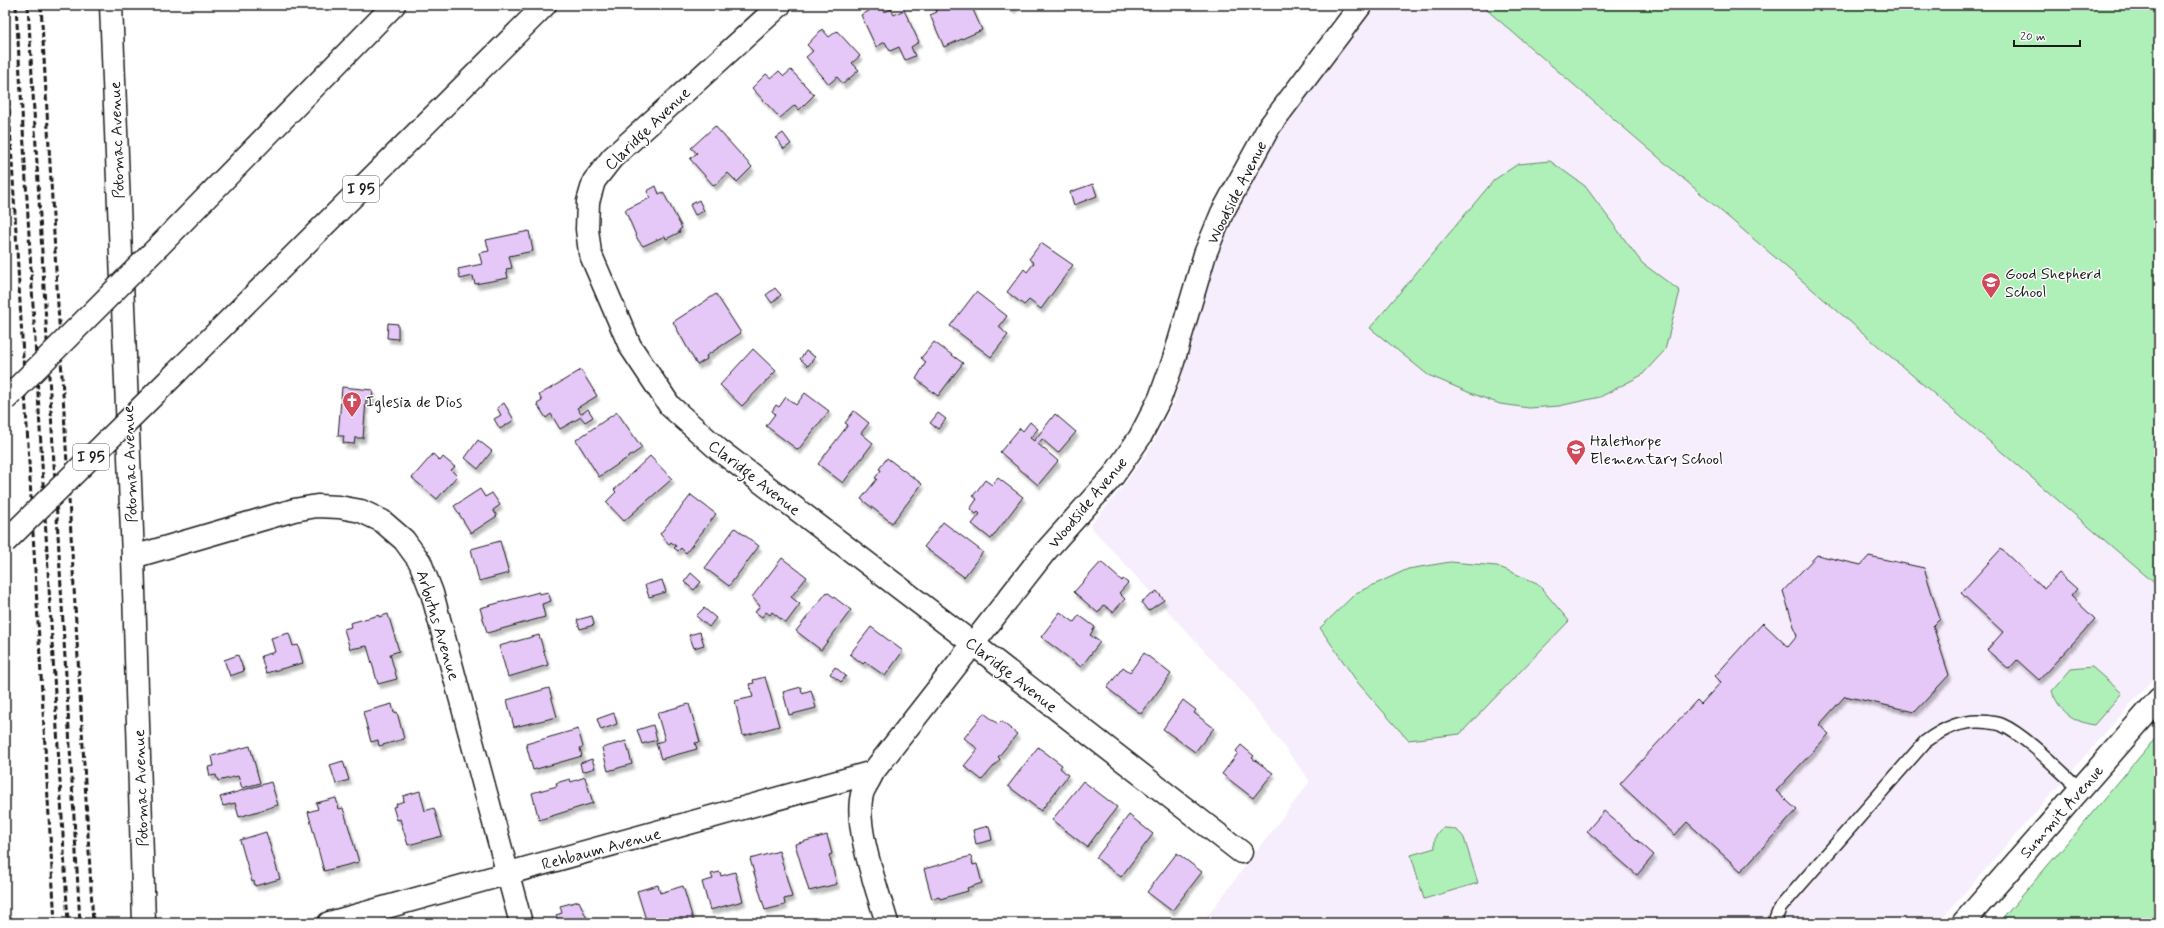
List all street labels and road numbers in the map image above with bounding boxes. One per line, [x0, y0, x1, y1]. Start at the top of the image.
street label: Potomac Avenue [105, 81, 130, 199]
street label: Claridge Avenue [601, 83, 696, 176]
street label: Woodside Avenue [1202, 137, 1272, 248]
road number: I 95 [343, 176, 379, 202]
street label: Potomac Avenue [118, 405, 143, 523]
street label: Claridge Avenue [703, 436, 805, 522]
road number: I 95 [73, 444, 109, 470]
street label: Woodside Avenue [1044, 453, 1133, 553]
street label: Arbutus Avenue [411, 568, 464, 683]
street label: Claridge Avenue [960, 633, 1062, 719]
street label: Potomac Avenue [129, 729, 154, 847]
street label: Summit Avenue [2016, 760, 2109, 863]
street label: Rehbaum Avenue [539, 823, 663, 875]

